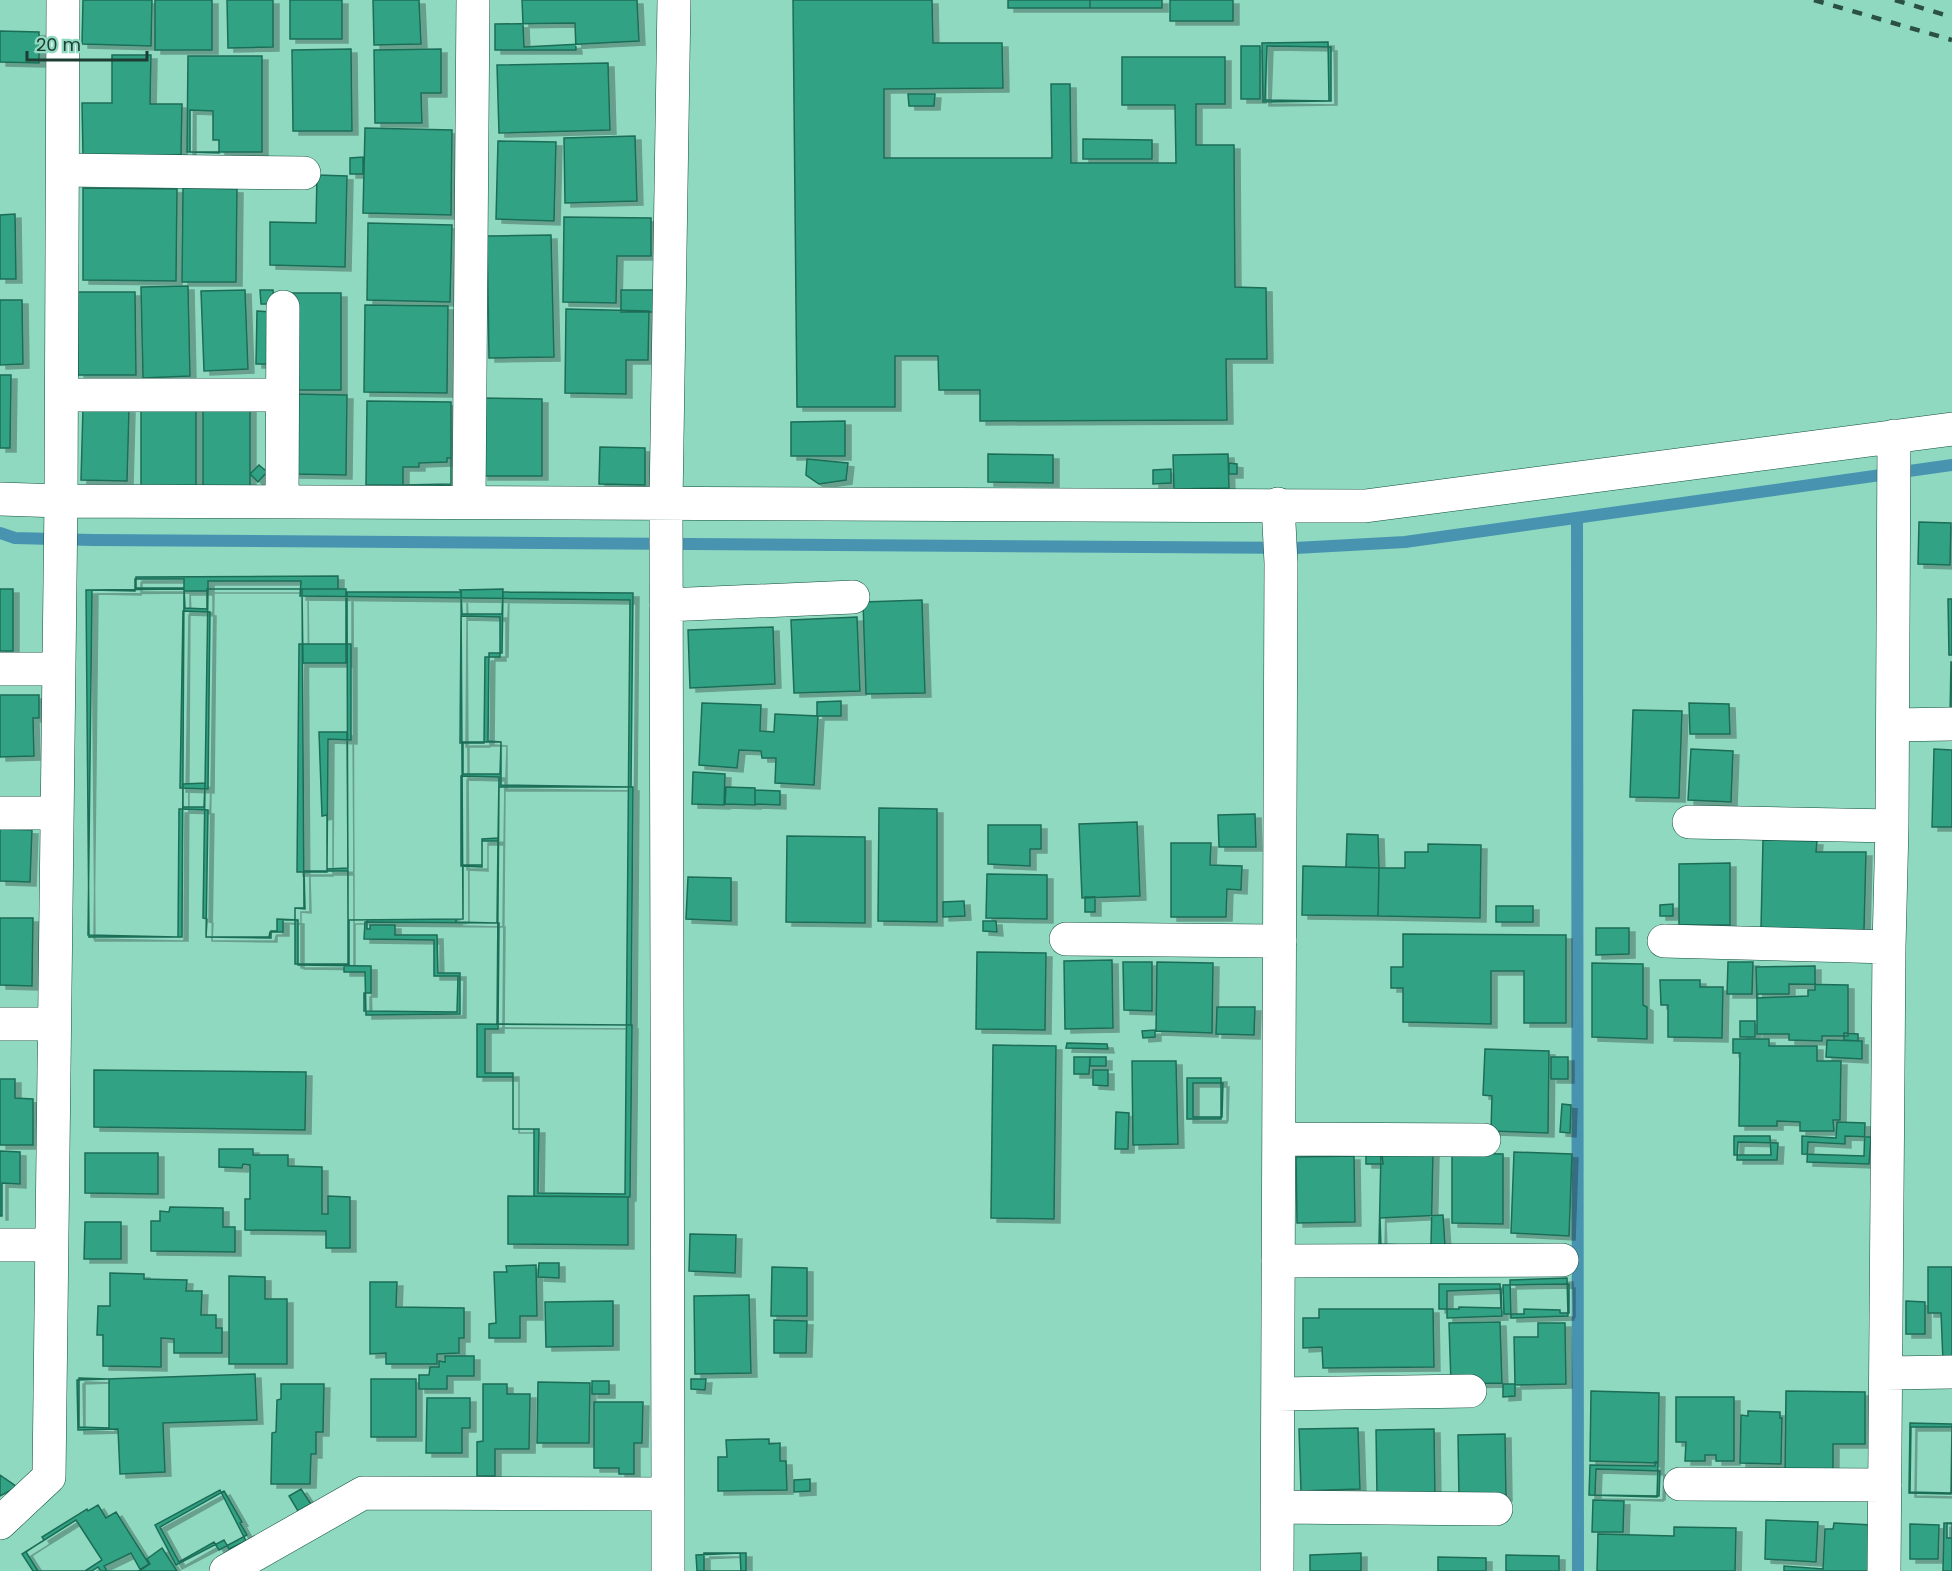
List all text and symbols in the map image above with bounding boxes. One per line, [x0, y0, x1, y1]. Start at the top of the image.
scale bar [27, 24, 147, 62]
text: 20 m [36, 32, 81, 57]

